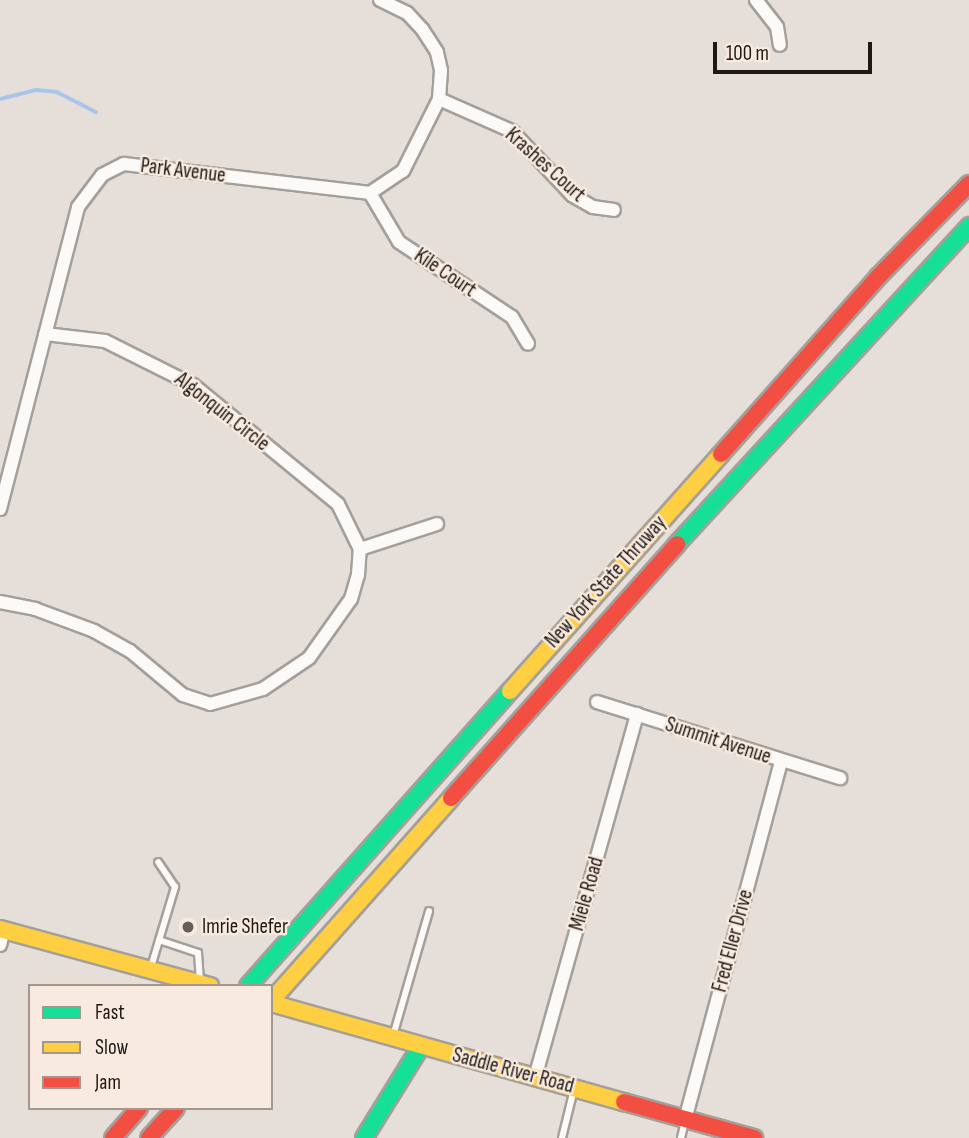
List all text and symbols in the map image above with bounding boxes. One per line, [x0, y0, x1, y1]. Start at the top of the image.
scale bar [717, 28, 876, 72]
text: 100 m [726, 41, 769, 66]
street label: Krashes Court [500, 122, 590, 208]
street label: Park Avenue [139, 153, 227, 189]
street label: Kile Court [409, 243, 481, 303]
street label: Algonquin Circle [170, 367, 274, 457]
street label: New York State Thruway [540, 511, 672, 653]
street label: Summit Avenue [662, 712, 774, 770]
street label: Miele Road [564, 854, 610, 934]
street label: Fred Eller Drive [707, 887, 759, 995]
place label: Imrie Shefer [202, 914, 288, 940]
marker: Imrie Shefer [180, 919, 196, 935]
legend [28, 984, 273, 1110]
text: Fast [95, 1000, 125, 1025]
text: Slow [95, 1035, 128, 1060]
street label: Saddle River Road [450, 1043, 576, 1099]
text: Jam [95, 1070, 121, 1095]

